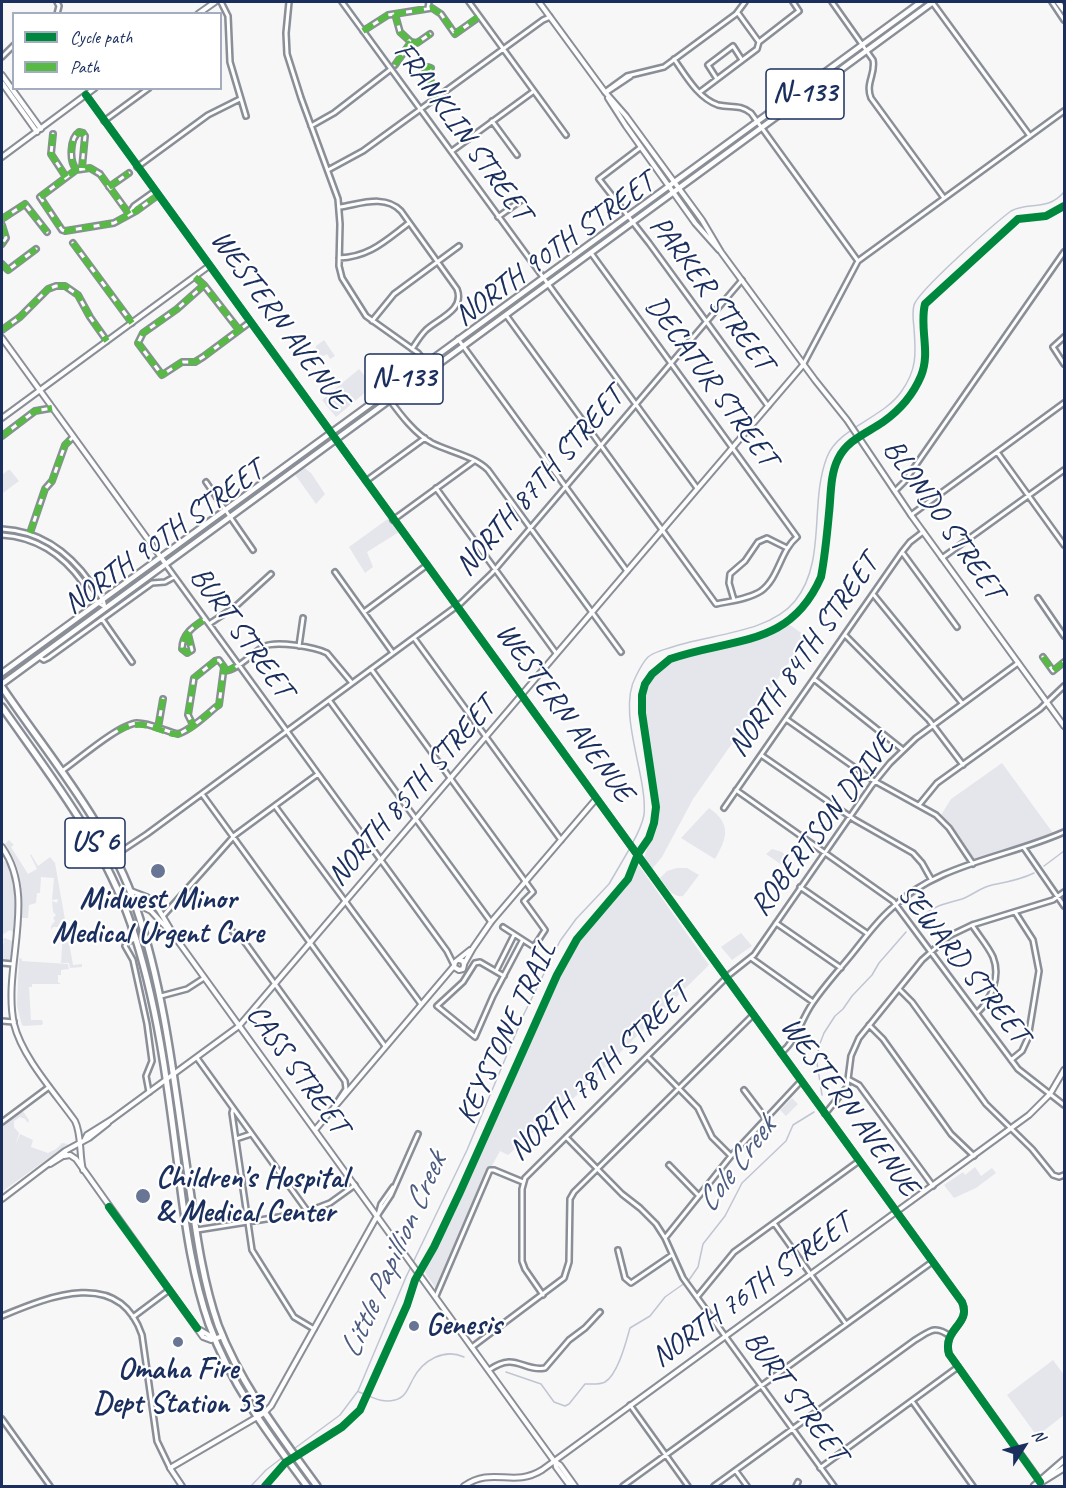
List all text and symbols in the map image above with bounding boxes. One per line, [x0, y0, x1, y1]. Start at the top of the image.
legend [12, 12, 222, 90]
text: Cycle path [70, 26, 132, 48]
street label: FRANKLIN STREET [385, 36, 539, 228]
text: Path [70, 56, 100, 78]
road number: N-133 [766, 69, 844, 119]
street label: NORTH 90TH STREET [448, 165, 662, 335]
street label: PARKER STREET [641, 209, 781, 379]
street label: WESTERN AVENUE [202, 223, 356, 417]
street label: DECATUR STREET [637, 290, 785, 474]
road number: N-133 [365, 354, 443, 404]
street label: NORTH 87TH STREET [448, 380, 632, 584]
street label: BLONDO STREET [874, 433, 1012, 607]
street label: NORTH 90TH STREET [57, 453, 271, 623]
street label: NORTH 84TH STREET [721, 548, 887, 764]
street label: BURT STREET [181, 560, 301, 706]
street label: WESTERN AVENUE [487, 616, 641, 810]
street label: NORTH 85TH STREET [320, 690, 504, 894]
street label: ROBERTSON DRIVE [743, 728, 903, 924]
road number: US 6 [65, 818, 125, 868]
marker: Midwest Minor Medical Urgent Care [149, 862, 167, 880]
street label: SEWARD STREET [889, 877, 1037, 1051]
place label: Midwest Minor Medical Urgent Care [52, 882, 264, 952]
street label: KEYSTONE TRAIL [449, 936, 565, 1130]
street label: NORTH 78TH STREET [502, 977, 698, 1169]
street label: CASS STREET [238, 998, 356, 1142]
street label: WESTERN AVENUE [772, 1010, 926, 1204]
water label: Cole Creek [689, 1110, 785, 1220]
water label: Little Papillion Creek [332, 1148, 456, 1364]
place label: Children's Hospital & Medical Center [156, 1161, 347, 1232]
marker: Children's Hospital & Medical Center [134, 1187, 152, 1205]
street label: NORTH 76TH STREET [645, 1206, 859, 1376]
place label: Genesis [426, 1308, 502, 1344]
marker: Genesis [407, 1319, 421, 1333]
street label: BURT STREET [735, 1324, 855, 1470]
marker: Omaha Fire Dept Station 53 [171, 1335, 185, 1349]
place label: Omaha Fire Dept Station 53 [93, 1352, 263, 1422]
north arrow [994, 1416, 1054, 1476]
text: N [1028, 1426, 1050, 1445]

